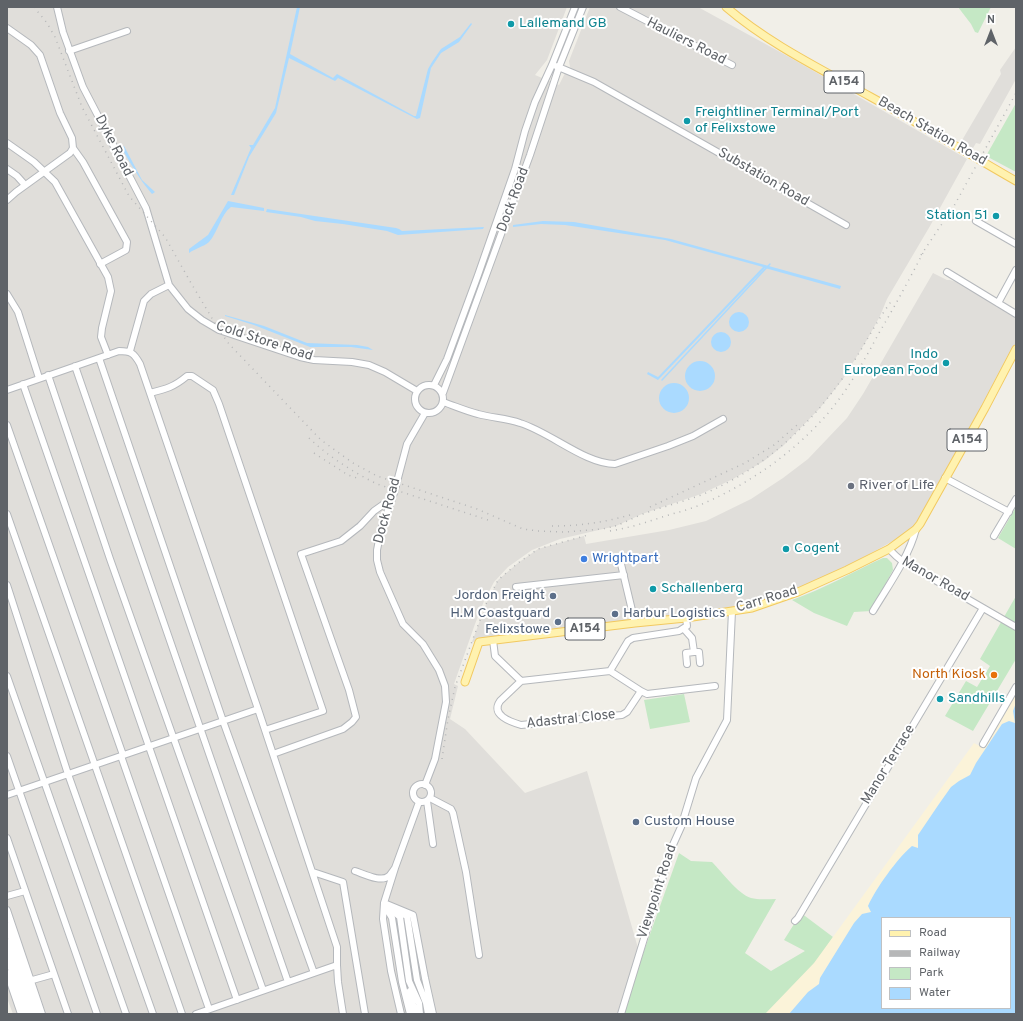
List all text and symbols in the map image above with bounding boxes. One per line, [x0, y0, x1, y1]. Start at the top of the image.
north arrow [971, 12, 1011, 52]
text: N [987, 13, 995, 27]
street label: Hauliers Road [643, 15, 729, 69]
place label: Lallemand GB [519, 16, 607, 32]
marker: Lallemand GB [506, 19, 516, 29]
road number: A154 [824, 71, 864, 93]
street label: Beach Station Road [875, 94, 989, 170]
place label: Freightliner Terminal/Port of Felixstowe [695, 105, 859, 138]
street label: Dyke Road [90, 112, 136, 180]
marker: Freightliner Terminal/Port of Felixstowe [682, 116, 692, 126]
street label: Substation Road [714, 145, 812, 211]
street label: Dock Road [495, 165, 533, 235]
place label: Station 51 [926, 208, 988, 224]
marker: Station 51 [991, 211, 1001, 221]
street label: Cold Store Road [213, 318, 315, 366]
place label: Indo European Food [844, 347, 938, 380]
marker: Indo European Food [941, 358, 951, 368]
road number: A154 [947, 429, 987, 451]
street label: Dock Road [371, 476, 405, 546]
place label: River of Life [859, 478, 934, 494]
marker: River of Life [846, 481, 856, 491]
place label: Cogent [794, 541, 840, 557]
marker: Cogent [781, 544, 791, 554]
place label: Wrightpart [592, 551, 659, 567]
marker: Wrightpart [579, 554, 589, 564]
street label: Manor Road [898, 554, 972, 606]
place label: Schallenberg [661, 581, 743, 597]
street label: Carr Road [734, 583, 800, 617]
marker: Schallenberg [648, 584, 658, 594]
place label: Jordon Freight [454, 588, 545, 604]
marker: Jordon Freight [548, 591, 558, 601]
place label: H.M Coastguard Felixstowe [450, 606, 550, 638]
place label: Harbur Logistics [623, 606, 726, 622]
marker: Harbur Logistics [610, 609, 620, 619]
marker: H.M Coastguard Felixstowe [553, 617, 563, 627]
road number: A154 [565, 618, 605, 640]
place label: North Kiosk [912, 667, 986, 683]
marker: North Kiosk [989, 670, 999, 680]
place label: Sandhills [948, 691, 1005, 707]
marker: Sandhills [935, 694, 945, 704]
street label: Adastral Close [526, 707, 616, 733]
street label: Manor Terrace [859, 722, 919, 808]
place label: Custom House [644, 814, 735, 830]
marker: Custom House [631, 817, 641, 827]
street label: Viewpoint Road [635, 843, 681, 941]
legend [881, 917, 1011, 1009]
text: Road [919, 925, 947, 941]
text: Railway [919, 945, 960, 961]
text: Park [919, 965, 944, 981]
text: Water [919, 985, 951, 1001]

